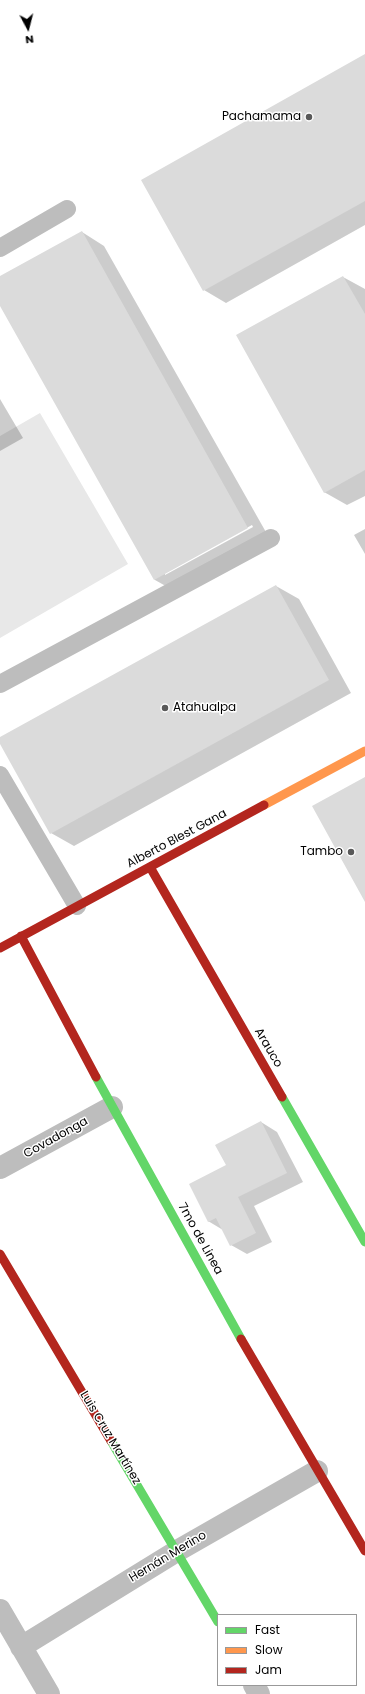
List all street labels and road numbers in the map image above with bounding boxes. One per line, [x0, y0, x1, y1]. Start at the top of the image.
street label: Alberto Blest Gana [125, 807, 229, 871]
street label: Arauco [251, 1026, 285, 1070]
street label: Covadonga [21, 1114, 91, 1162]
street label: 7mo de Linea [174, 1201, 226, 1277]
street label: Luis Cruz Martínez [76, 1389, 144, 1487]
street label: Hernán Merino [127, 1528, 209, 1586]

